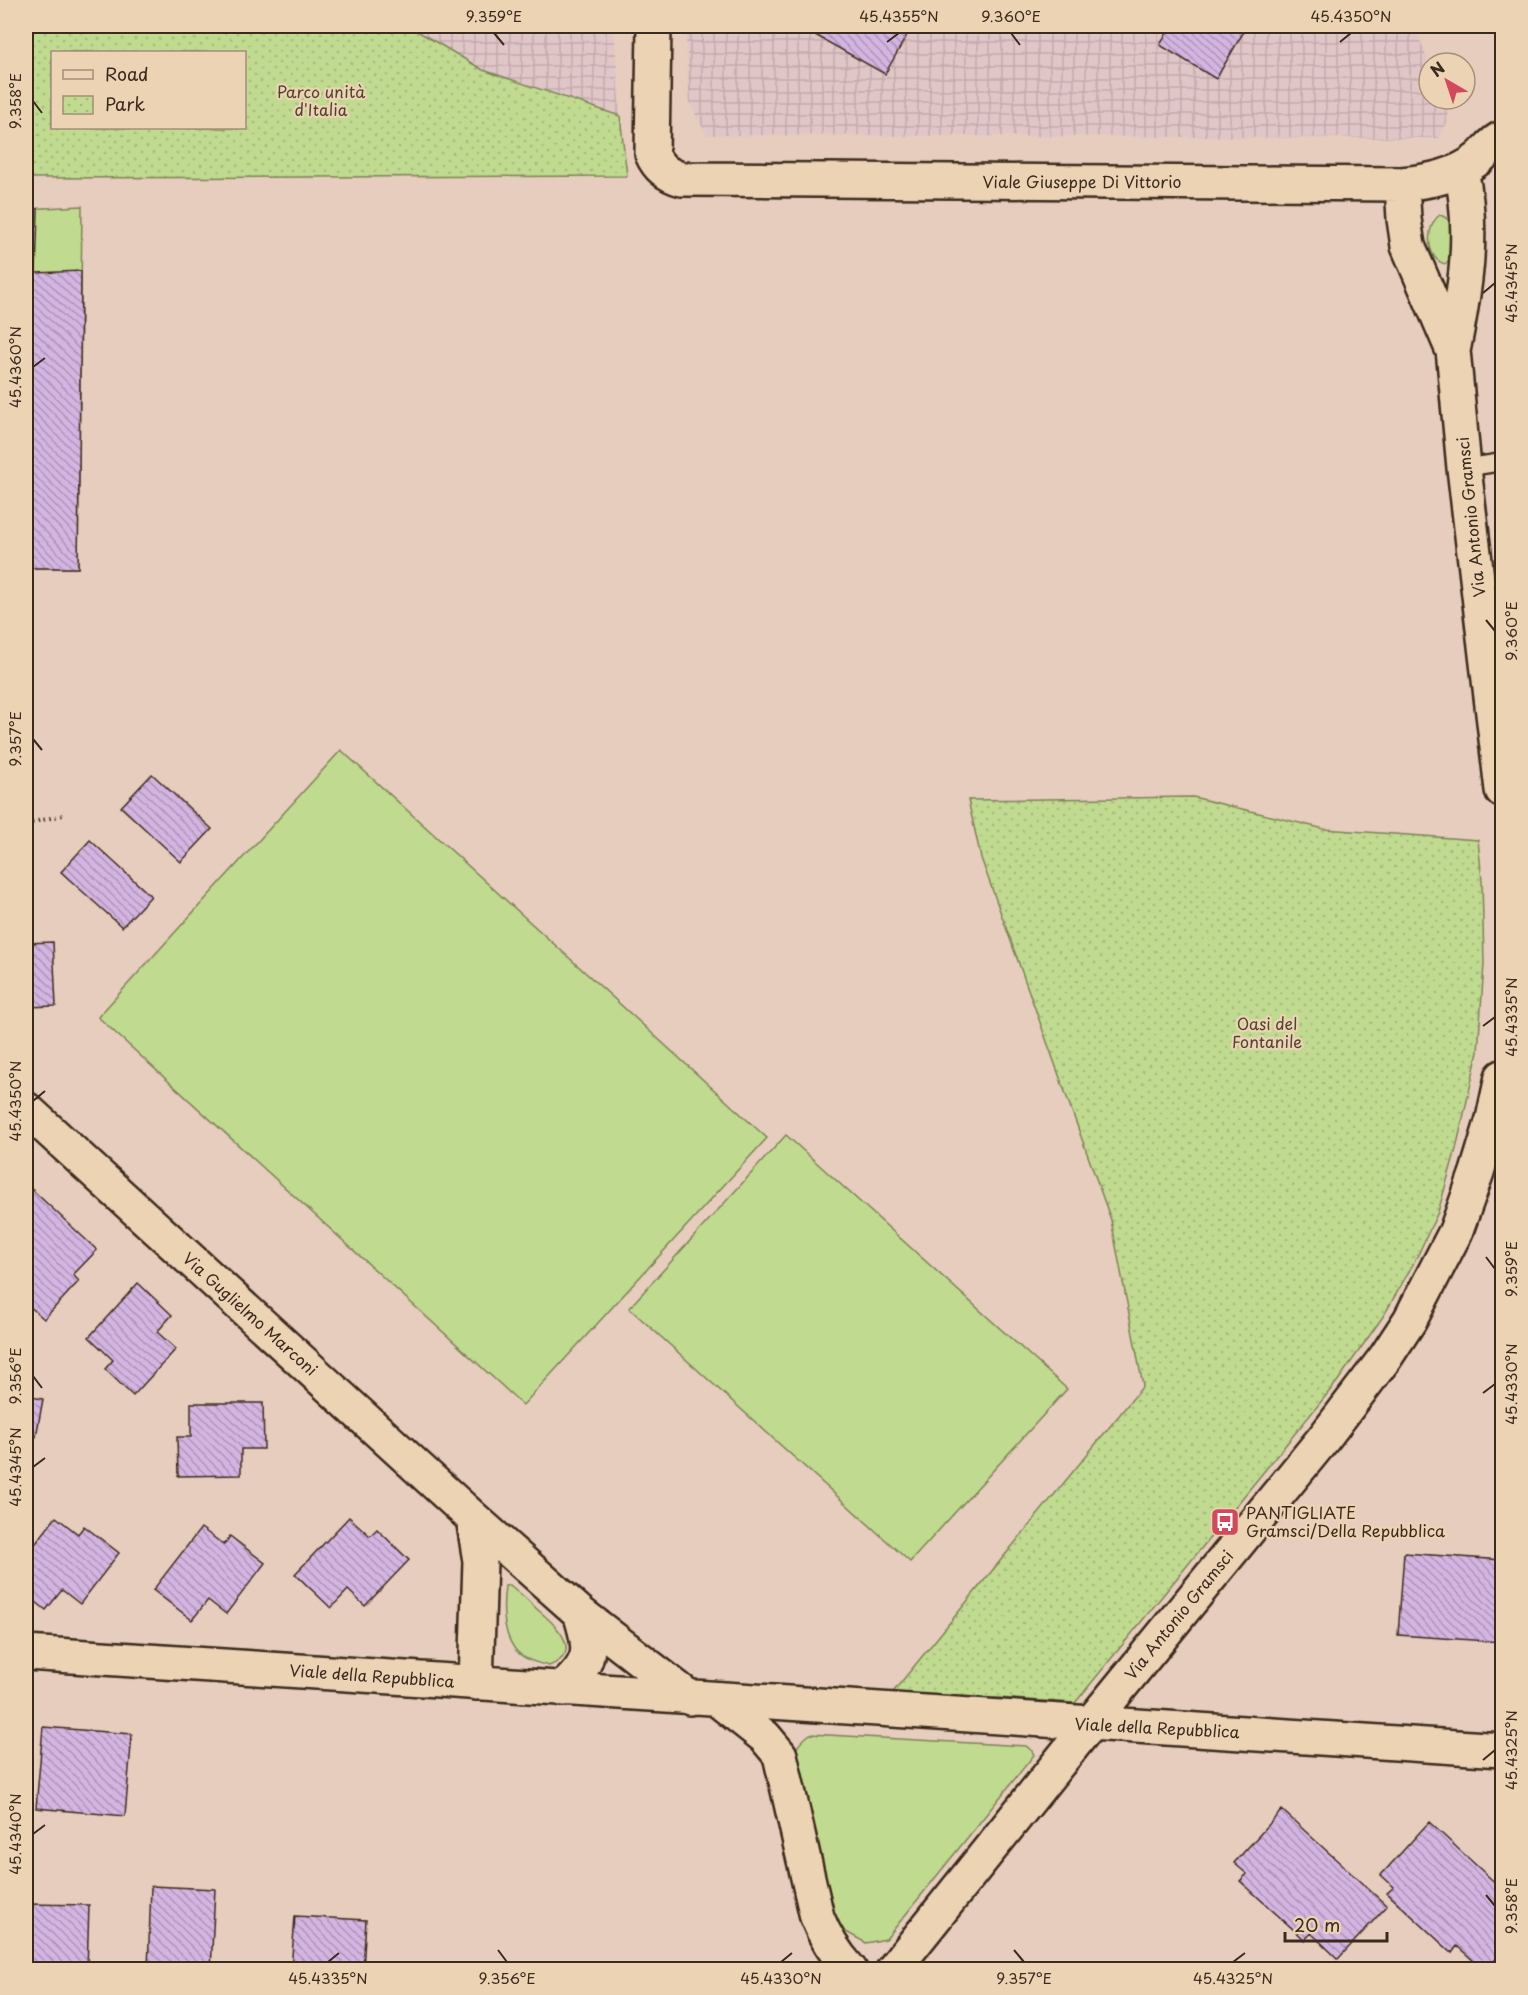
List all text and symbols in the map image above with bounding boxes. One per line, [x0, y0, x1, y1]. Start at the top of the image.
text: 9.359°E [466, 4, 522, 27]
text: 45.4355°N [859, 4, 939, 27]
text: 9.360°E [981, 4, 1041, 27]
text: 45.4350°N [1311, 4, 1391, 27]
legend [51, 51, 246, 129]
north arrow [1417, 51, 1477, 111]
text: N [1424, 55, 1449, 82]
text: Road [105, 60, 149, 87]
text: 9.358°E [3, 73, 26, 129]
park label: Parco unità d'Italia [277, 79, 365, 121]
text: Park [105, 90, 145, 117]
street label: Viale Giuseppe Di Vittorio [983, 169, 1182, 193]
text: 45.4345°N [1499, 243, 1522, 323]
text: 45.4360°N [3, 326, 26, 408]
street label: Via Antonio Gramsci [1450, 436, 1490, 598]
text: 9.360°E [1499, 601, 1522, 661]
text: 9.357°E [3, 711, 26, 767]
text: 45.4335°N [1499, 977, 1522, 1057]
park label: Oasi del Fontanile [1232, 1011, 1302, 1053]
text: 45.4350°N [3, 1061, 26, 1141]
text: 9.359°E [1499, 1241, 1522, 1297]
street label: Via Guglielmo Marconi [178, 1246, 324, 1381]
text: 45.4330°N [1499, 1343, 1522, 1425]
text: 9.356°E [3, 1347, 26, 1405]
text: 45.4345°N [3, 1427, 26, 1507]
place label: PANTIGLIATE Gramsci/Della Repubblica [1246, 1500, 1445, 1542]
bus stop icon: PANTIGLIATE Gramsci/Della Repubblica [1209, 1506, 1241, 1538]
street label: Via Antonio Gramsci [1118, 1544, 1238, 1684]
street label: Viale della Repubblica [289, 1657, 455, 1693]
text: 45.4325°N [1499, 1710, 1522, 1790]
street label: Viale della Repubblica [1074, 1711, 1240, 1743]
text: 45.4340°N [3, 1793, 26, 1875]
text: 9.358°E [1499, 1878, 1522, 1934]
scale bar [1285, 1905, 1387, 1943]
text: 20 m [1294, 1911, 1340, 1938]
text: 45.4335°N [288, 1966, 368, 1989]
text: 9.356°E [478, 1966, 536, 1989]
text: 45.4330°N [740, 1966, 822, 1989]
text: 9.357°E [996, 1966, 1052, 1989]
text: 45.4325°N [1193, 1966, 1273, 1989]

